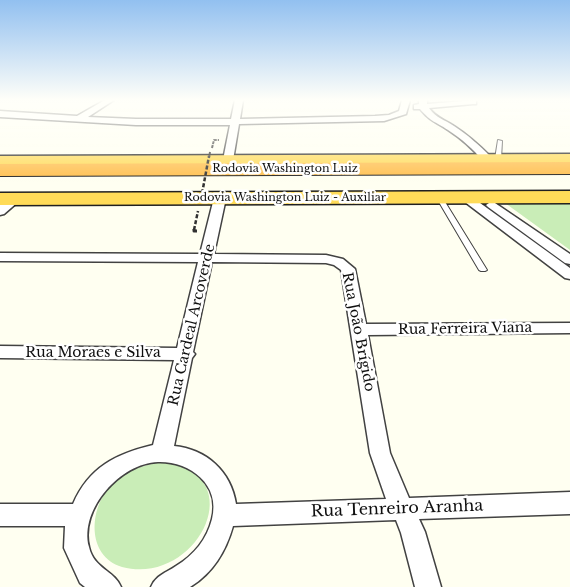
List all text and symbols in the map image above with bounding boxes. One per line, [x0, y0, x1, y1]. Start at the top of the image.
street label: Rodovia Washington Luiz [212, 162, 358, 176]
street label: Rodovia Washington Luiz - Auxiliar [184, 191, 386, 205]
street label: Rua Cardeal Arcoverde [165, 242, 219, 408]
street label: Rua João Brígido [338, 271, 378, 393]
street label: Rua Ferreira Viana [398, 319, 532, 339]
street label: Rua Moraes e Silva [25, 345, 161, 361]
street label: Rua Tenreiro Aranha [310, 496, 484, 522]

